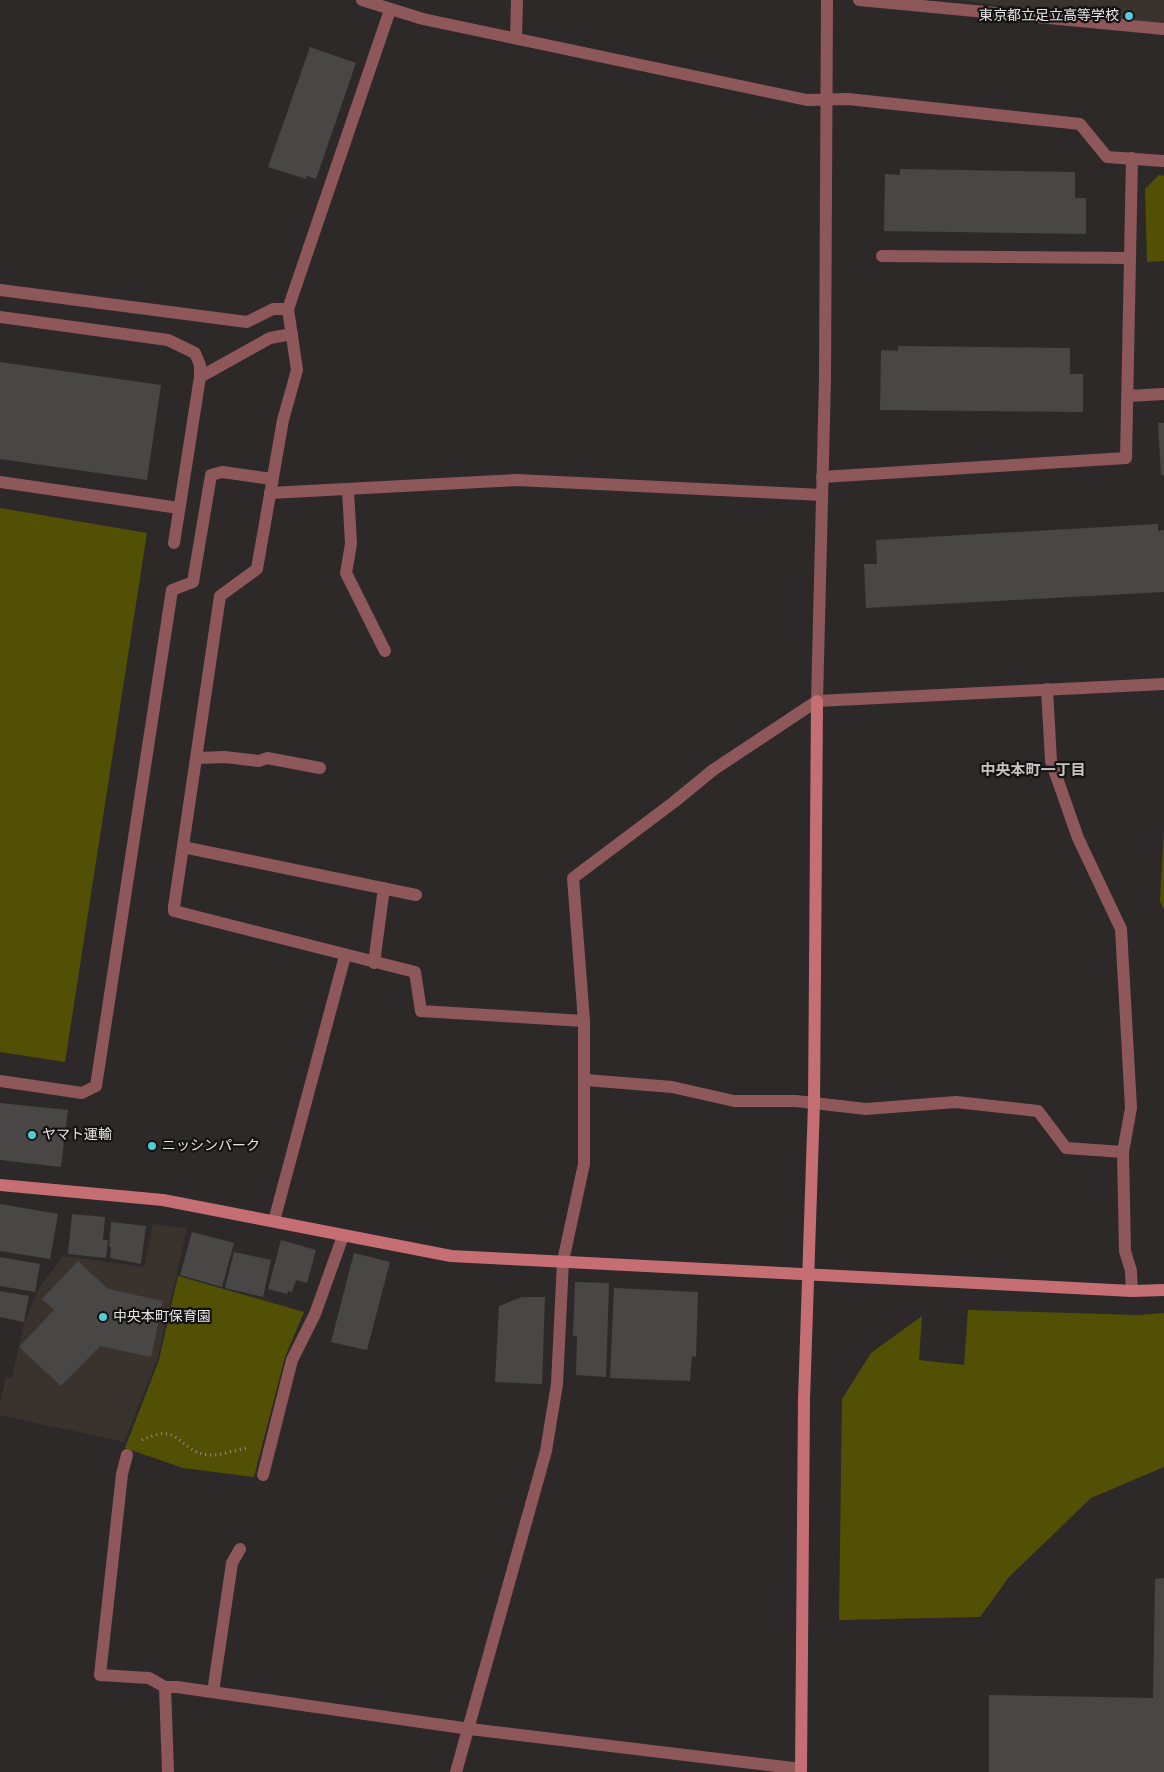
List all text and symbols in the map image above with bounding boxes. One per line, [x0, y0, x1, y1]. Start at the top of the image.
place label: 東京都立足立高等学校 [979, 8, 1119, 24]
marker: 東京都立足立高等学校 [1123, 10, 1135, 22]
district label: 中央本町一丁目 [981, 761, 1085, 779]
place label: ヤマト運輸 [42, 1127, 112, 1143]
marker: ヤマト運輸 [26, 1129, 38, 1141]
place label: ニッシンパーク [162, 1138, 260, 1154]
marker: ニッシンパーク [146, 1140, 158, 1152]
place label: 中央本町保育園 [113, 1309, 211, 1325]
marker: 中央本町保育園 [97, 1311, 109, 1323]

